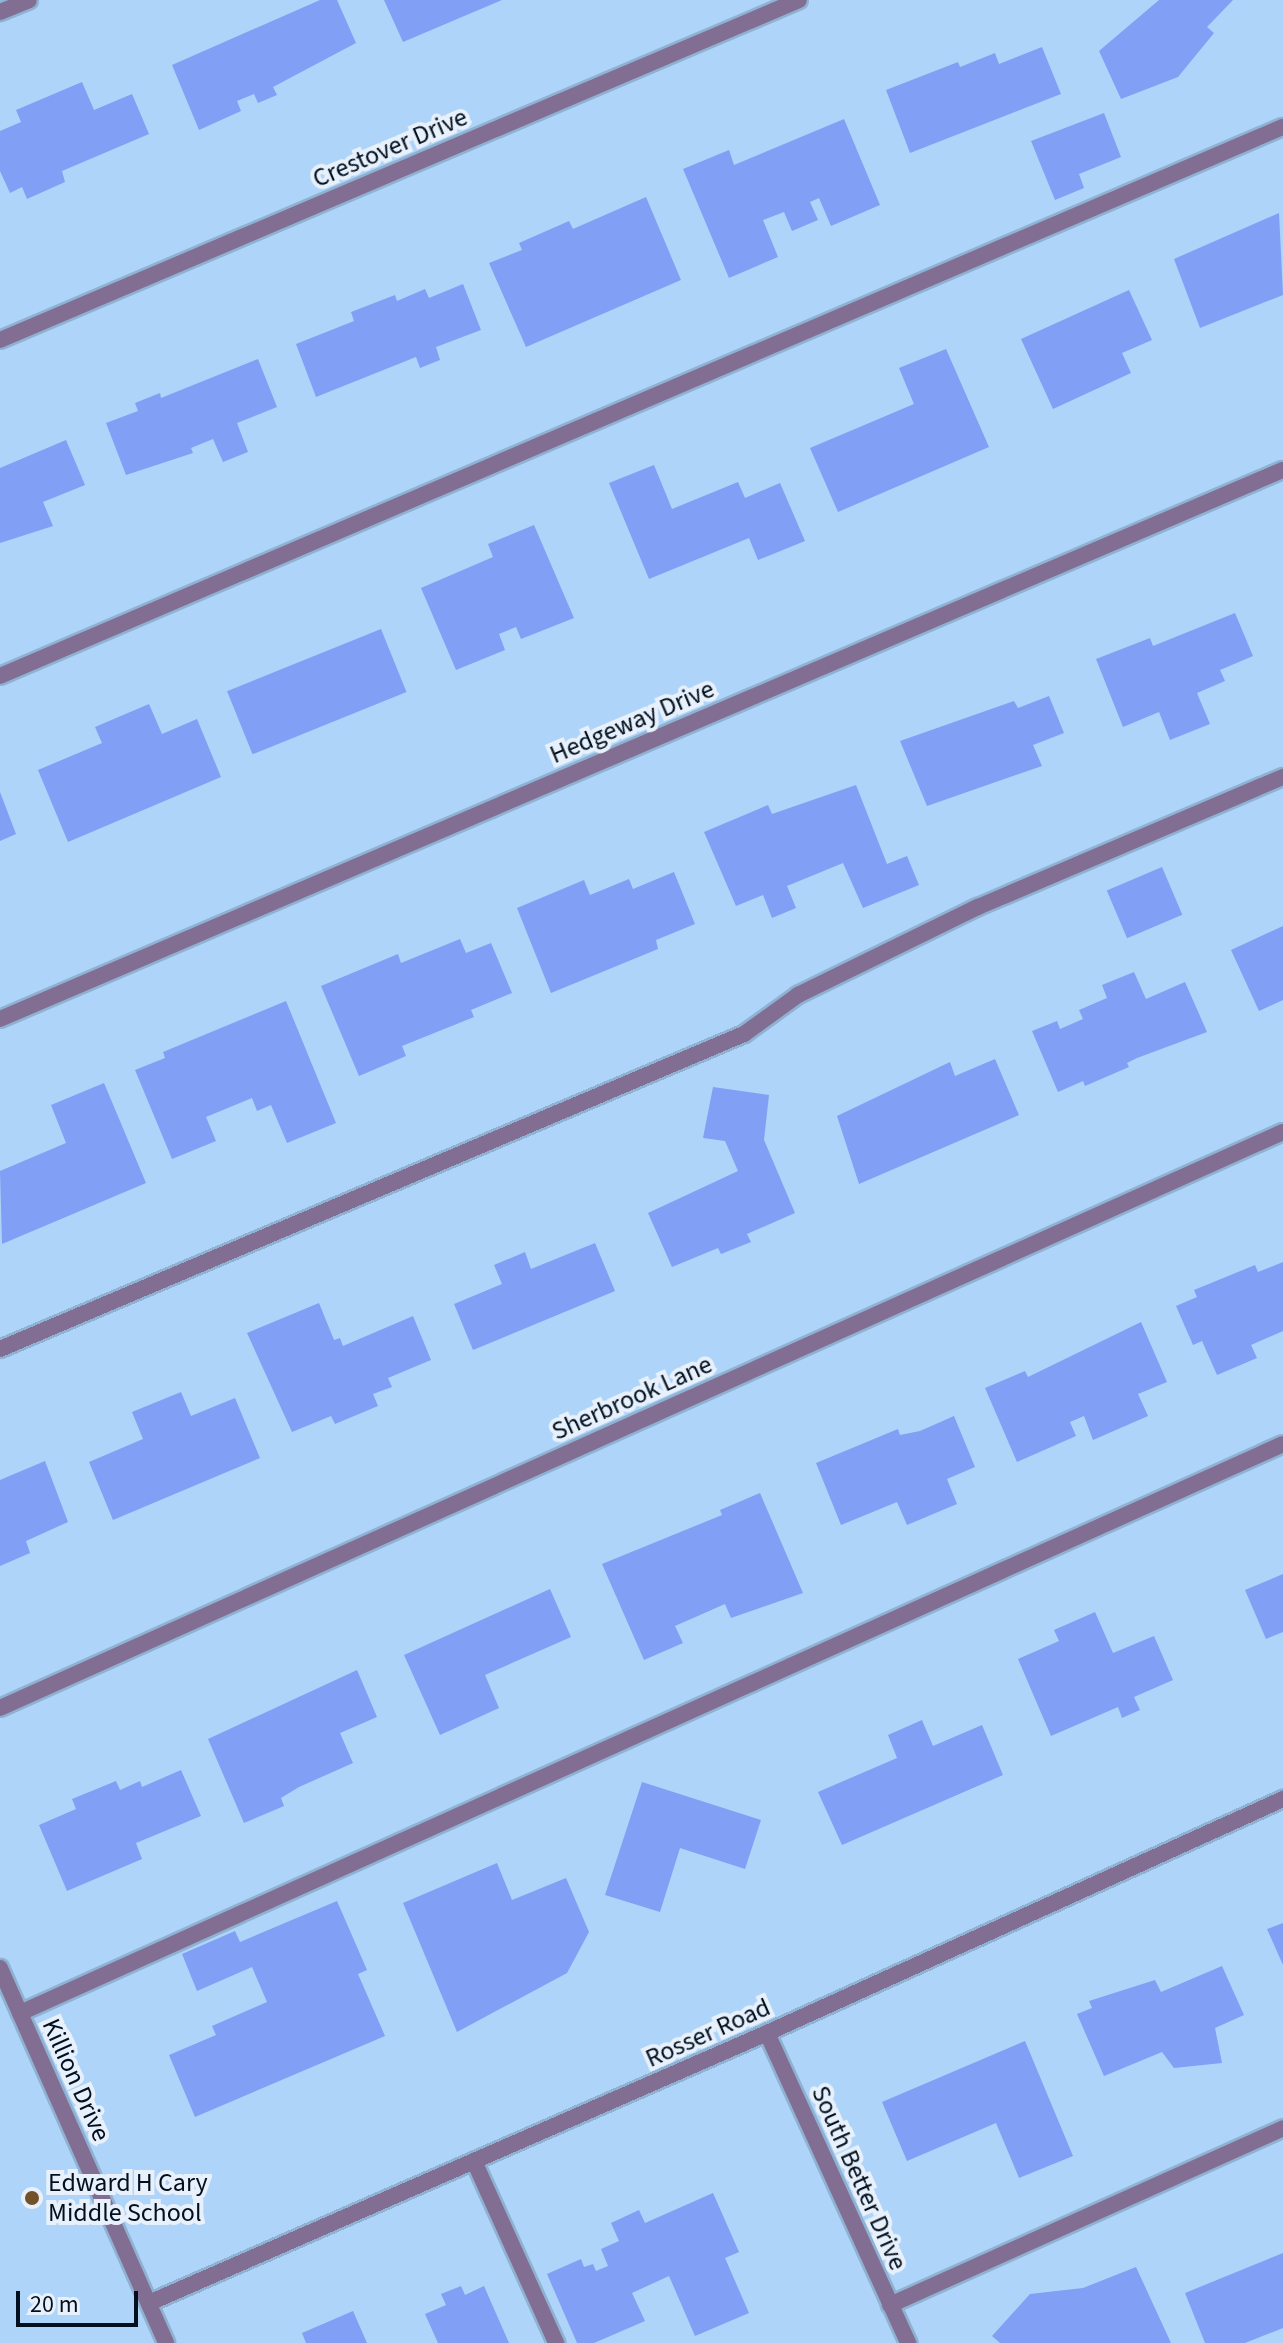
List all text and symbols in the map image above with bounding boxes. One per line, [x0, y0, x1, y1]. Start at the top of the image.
street label: Crestover Drive [308, 101, 472, 195]
street label: Hedgeway Drive [545, 673, 719, 771]
street label: Sherbrook Lane [547, 1349, 717, 1447]
street label: Rosser Road [641, 1992, 775, 2074]
street label: Killion Drive [35, 2014, 117, 2146]
street label: South Better Drive [804, 2081, 914, 2275]
place label: Edward H Cary Middle School [48, 2167, 208, 2228]
marker: Edward H Cary Middle School [23, 2189, 41, 2207]
scale bar [20, 2275, 142, 2325]
text: 20 m [30, 2287, 79, 2322]

